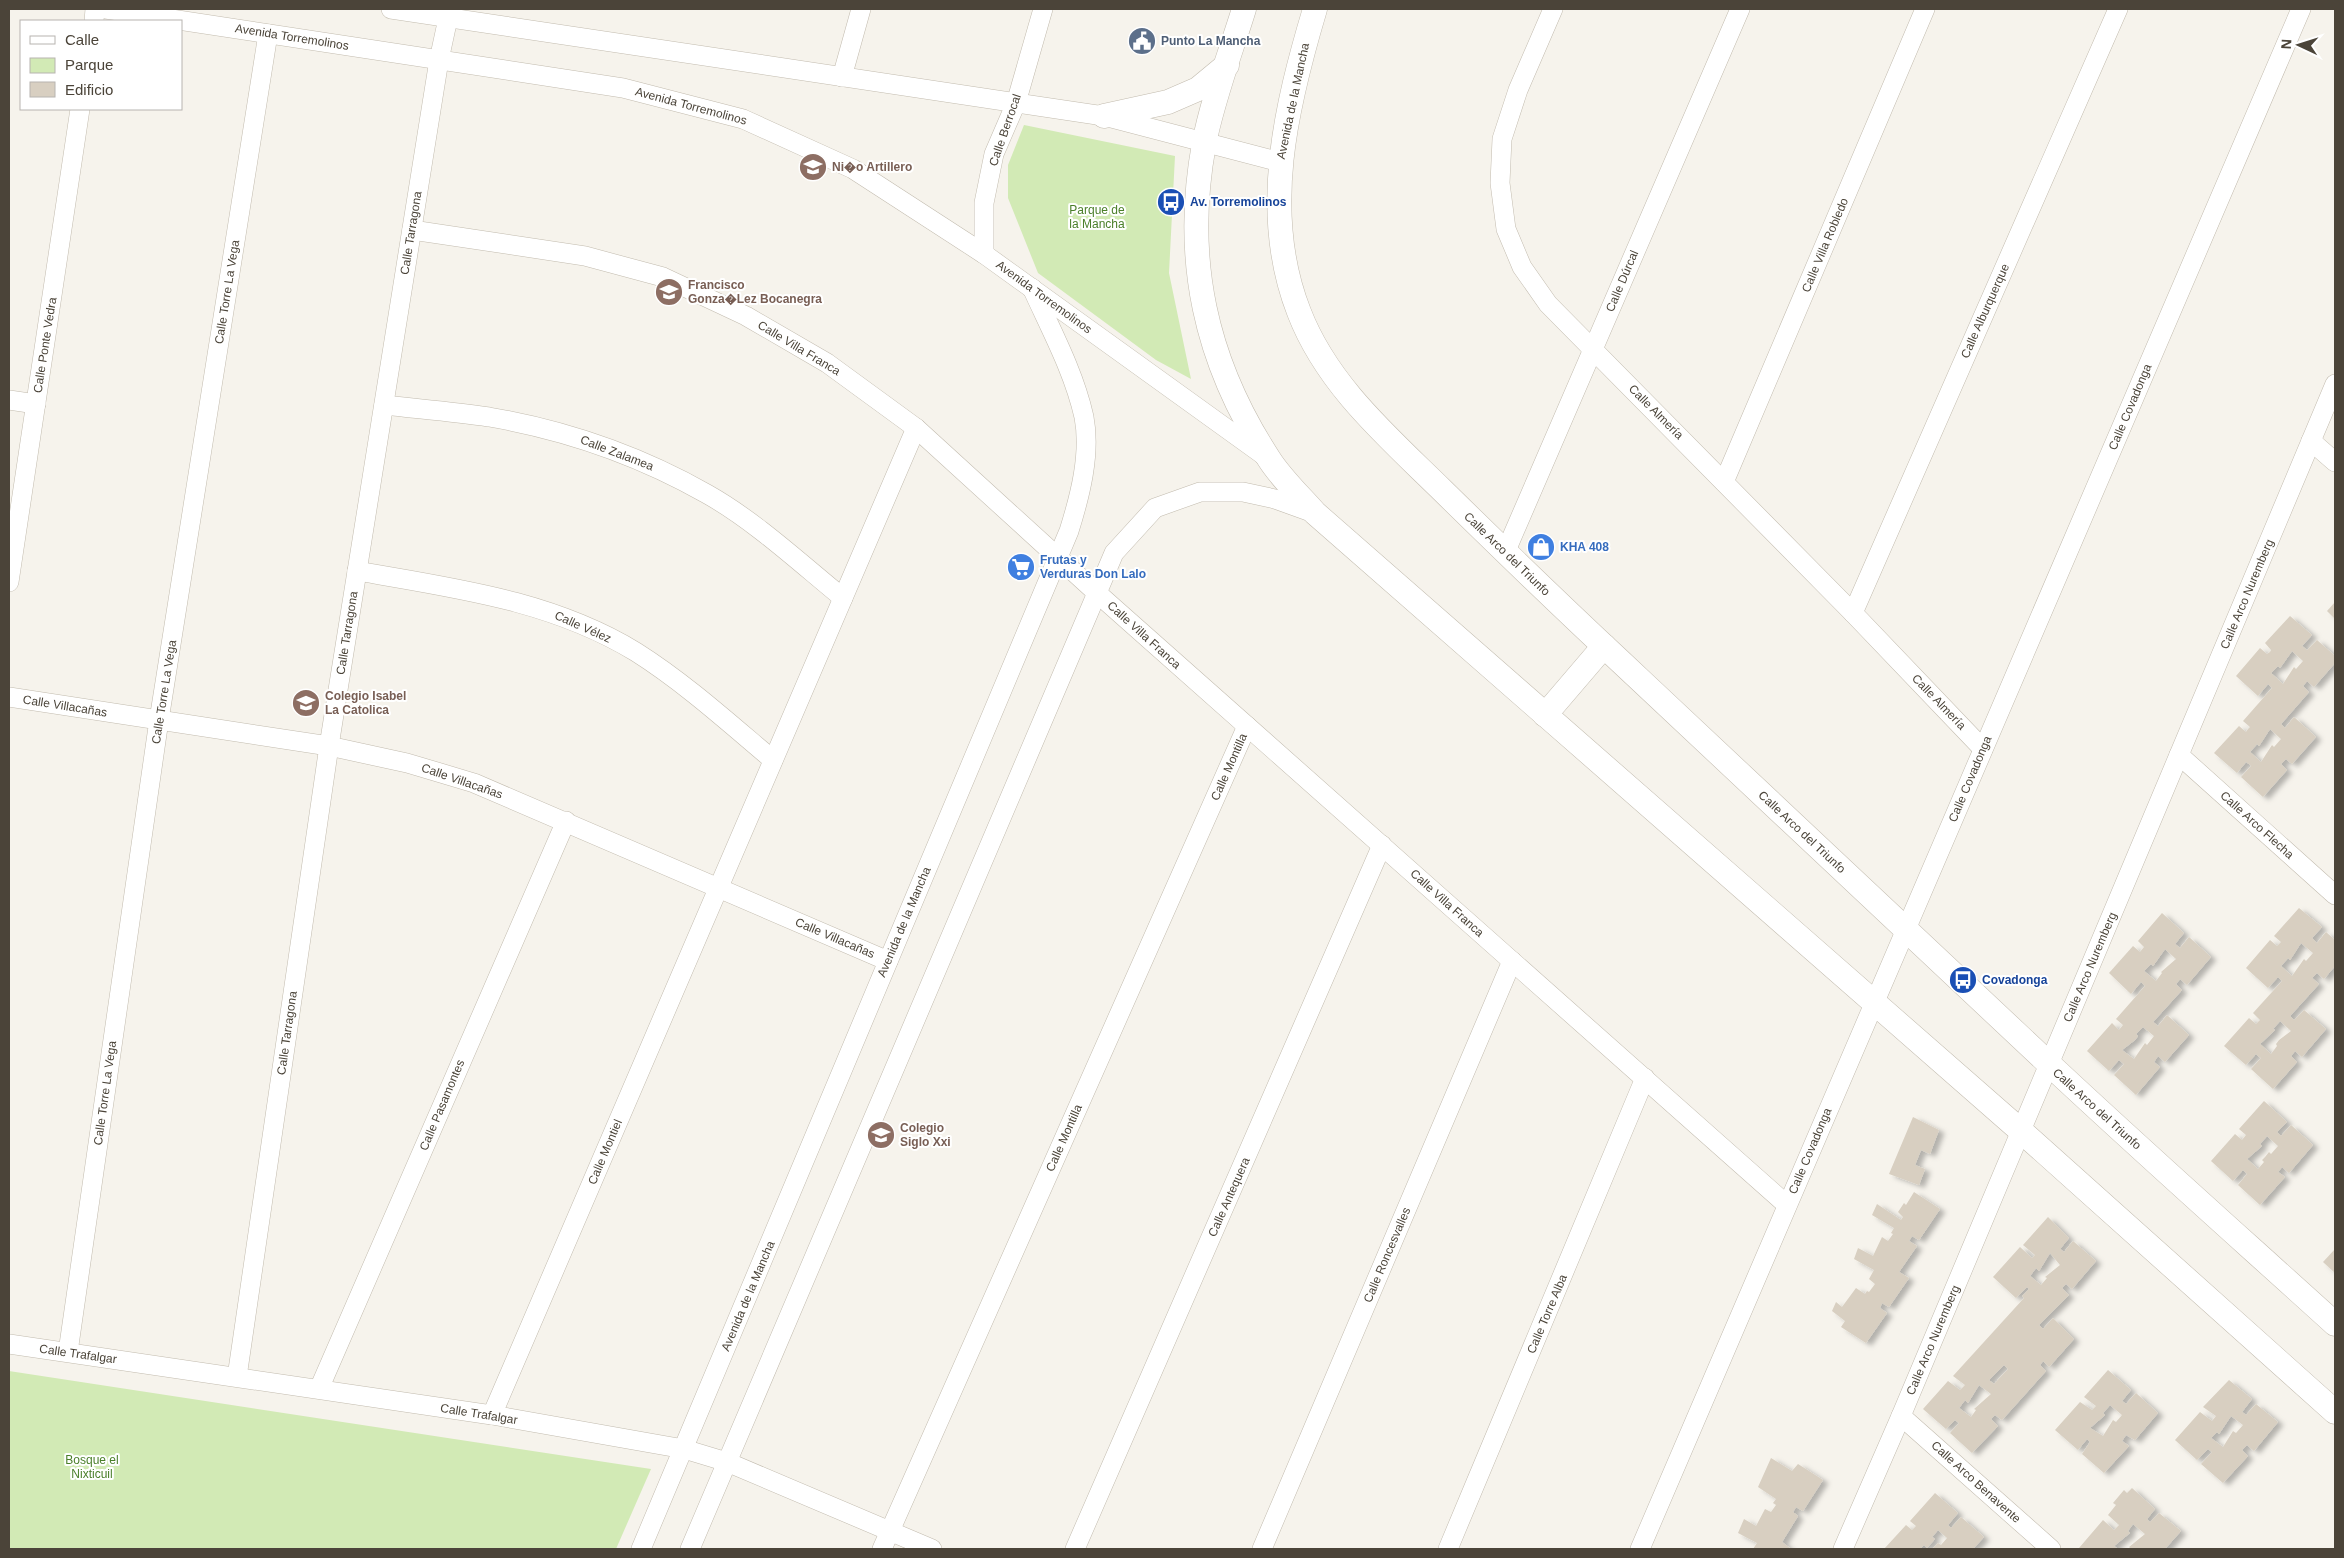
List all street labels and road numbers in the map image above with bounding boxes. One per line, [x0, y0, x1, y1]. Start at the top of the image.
street label: Avenida Torremolinos [234, 21, 350, 53]
street label: Avenida de la Mancha [1274, 41, 1312, 160]
street label: Avenida Torremolinos [634, 84, 748, 128]
street label: Calle Berrocal [986, 92, 1024, 168]
street label: Calle Tarragona [397, 190, 425, 276]
street label: Calle Villa Robledo [1799, 195, 1851, 294]
street label: Calle Torre La Vega [212, 239, 242, 345]
street label: Calle Dúrcal [1603, 248, 1641, 314]
street label: Avenida Torremolinos [993, 258, 1095, 336]
street label: Calle Alburquerque [1958, 261, 2012, 360]
street label: Calle Ponte Vedra [31, 296, 60, 394]
street label: Calle Villa Franca [755, 318, 843, 378]
street label: Calle Covadonga [2106, 362, 2155, 452]
street label: Calle Almería [1626, 382, 1686, 442]
street label: Calle Zalamea [578, 433, 656, 474]
street label: Calle Arco del Triunfo [1461, 509, 1553, 599]
street label: Calle Arco Nuremberg [2217, 537, 2277, 651]
street label: Calle Tarragona [333, 590, 361, 676]
street label: Calle Villa Franca [1104, 598, 1184, 672]
street label: Calle Vélez [552, 608, 614, 646]
street label: Calle Torre La Vega [149, 639, 179, 745]
street label: Calle Almería [1909, 671, 1969, 733]
street label: Calle Villacañas [22, 692, 108, 720]
street label: Calle Montilla [1208, 731, 1250, 803]
street label: Calle Covadonga [1946, 734, 1995, 824]
street label: Calle Villacañas [419, 761, 505, 801]
street label: Calle Arco del Triunfo [1756, 788, 1849, 876]
street label: Calle Arco Flecha [2217, 788, 2297, 862]
street label: Avenida de la Mancha [874, 864, 934, 979]
street label: Calle Villa Franca [1407, 866, 1487, 940]
street label: Calle Arco Nuremberg [2060, 910, 2120, 1024]
street label: Calle Villacañas [793, 915, 877, 961]
street label: Calle Tarragona [274, 990, 300, 1076]
street label: Calle Torre La Vega [91, 1040, 119, 1146]
street label: Calle Pasamontes [417, 1057, 467, 1153]
street label: Calle Arco del Triunfo [2050, 1066, 2144, 1153]
street label: Calle Montilla [1043, 1102, 1085, 1174]
street label: Calle Covadonga [1786, 1106, 1835, 1196]
street label: Calle Montiel [585, 1117, 625, 1187]
street label: Calle Antequera [1205, 1155, 1253, 1239]
street label: Calle Roncesvalles [1361, 1205, 1413, 1305]
street label: Avenida de la Mancha [718, 1238, 778, 1353]
street label: Calle Torre Alba [1524, 1272, 1570, 1356]
street label: Calle Arco Nuremberg [1903, 1283, 1963, 1397]
street label: Calle Trafalgar [38, 1342, 118, 1366]
street label: Calle Trafalgar [439, 1401, 519, 1427]
street label: Calle Arco Benavente [1928, 1438, 2024, 1526]

